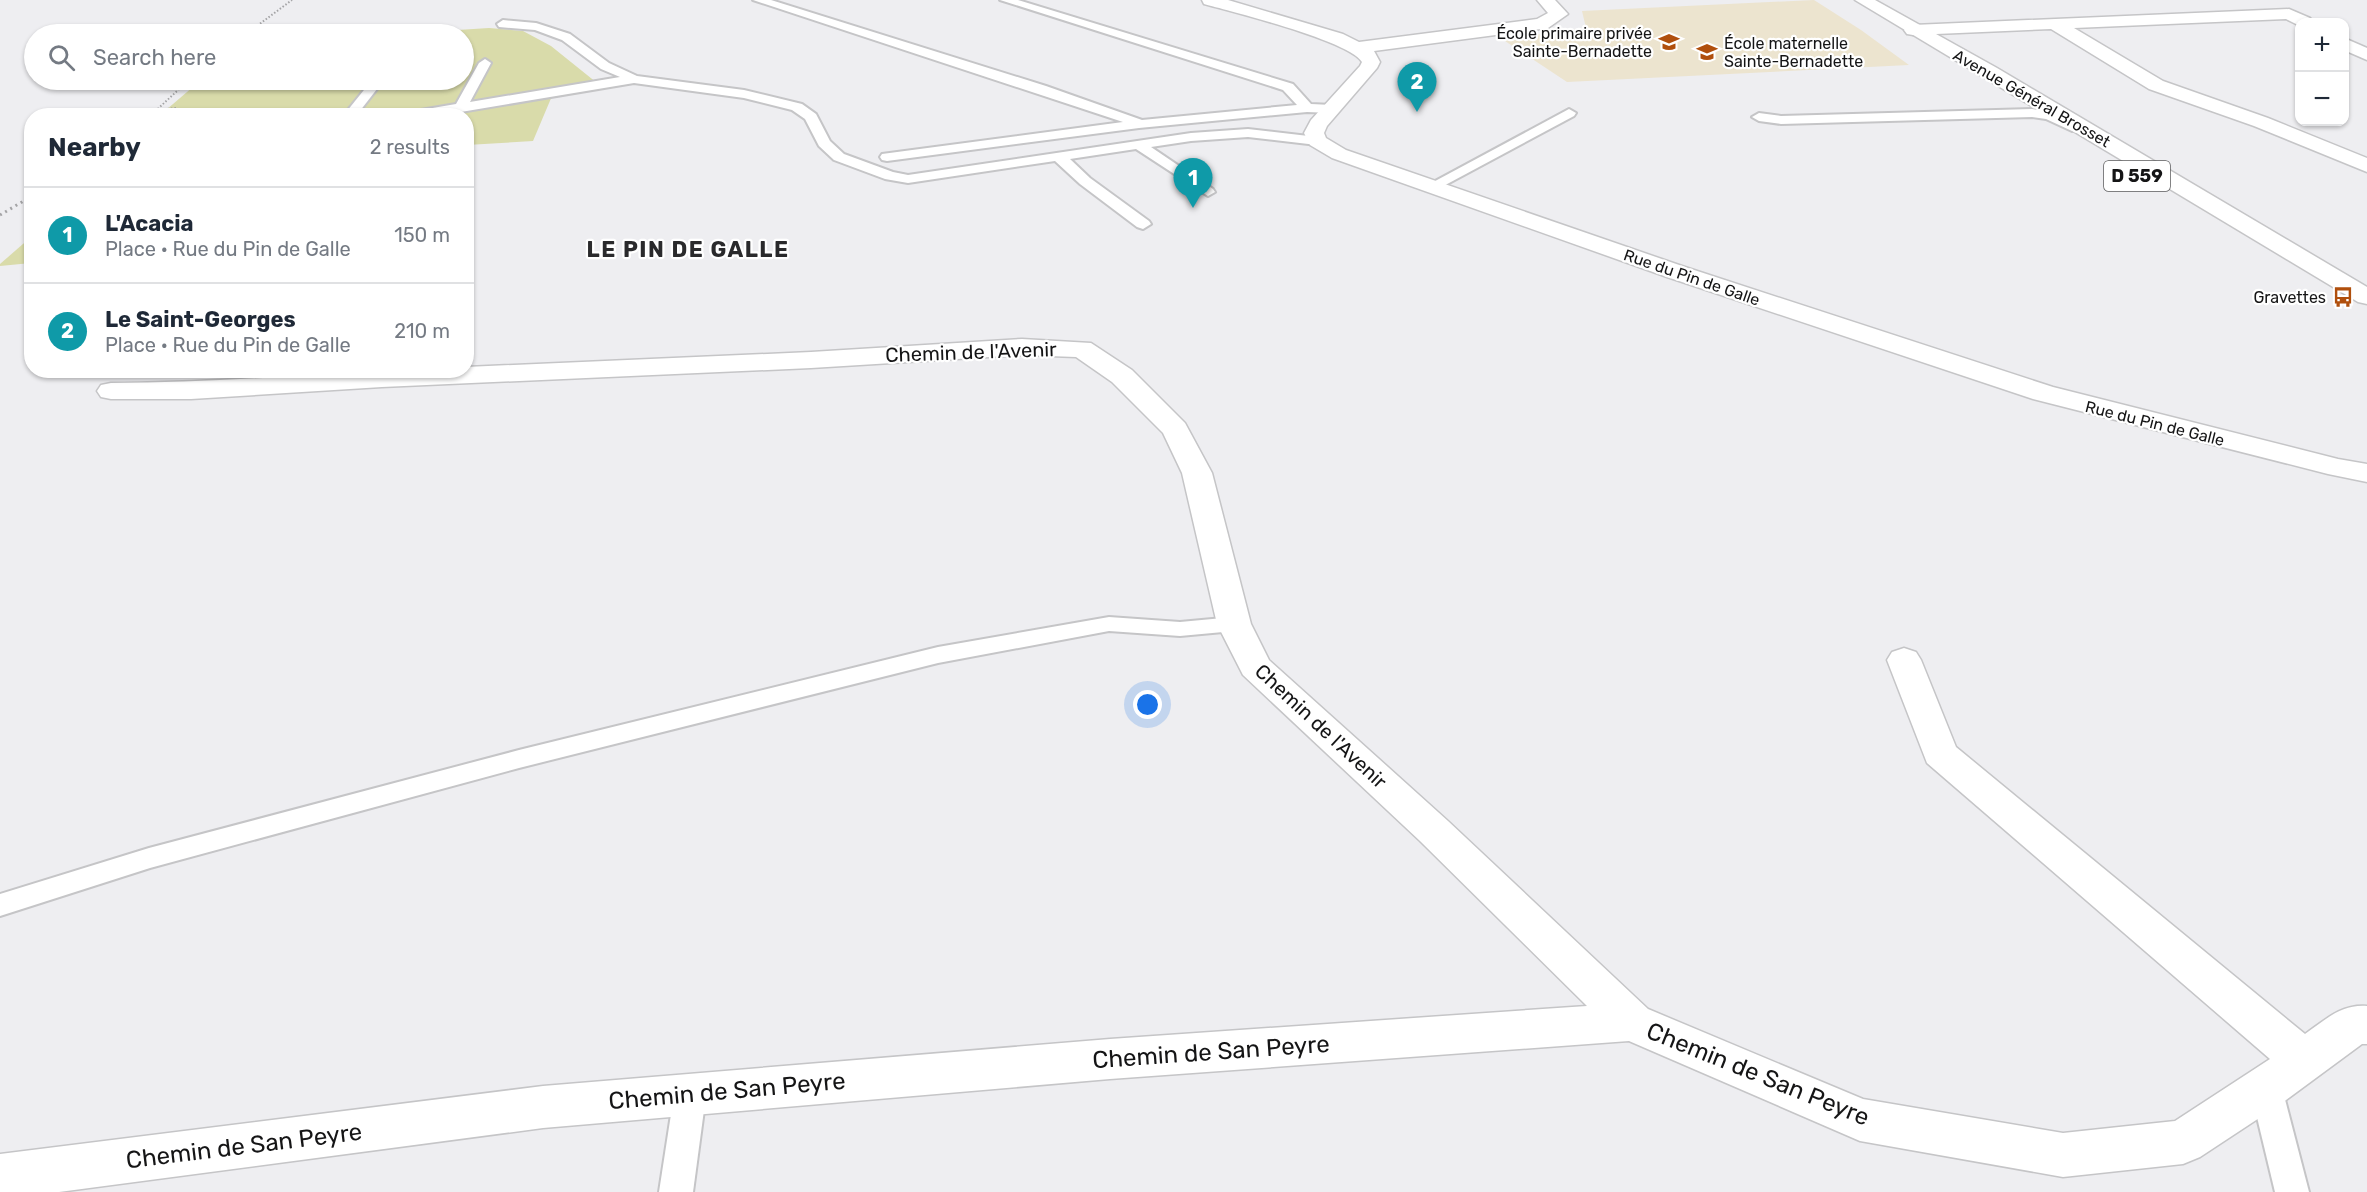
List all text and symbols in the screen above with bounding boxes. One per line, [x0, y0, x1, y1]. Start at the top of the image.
map controls [2295, 18, 2349, 126]
button: + [2295, 18, 2349, 72]
search box [24, 24, 474, 90]
place label: École primaire privée Sainte-Bernadette [1496, 24, 1652, 61]
school or university icon: École primaire privée Sainte-Bernadette [1657, 30, 1681, 54]
place label: École maternelle Sainte-Bernadette [1724, 34, 1863, 71]
school or university icon: École maternelle Sainte-Bernadette [1695, 40, 1719, 64]
icon: search [45, 41, 78, 74]
text: Search here [93, 44, 216, 71]
street label: Avenue Général Brosset [1950, 46, 2114, 151]
pin: 2 [1398, 63, 1436, 112]
button: − [2295, 72, 2349, 126]
text: Nearby [48, 132, 141, 163]
text: 2 results [370, 135, 450, 159]
pin: 1 [1174, 158, 1212, 208]
road number: D 559 [2104, 161, 2170, 191]
text: L'Acacia [105, 210, 194, 237]
text: 1 [63, 223, 72, 247]
text: 150 m [394, 223, 450, 247]
district label: LE PIN DE GALLE [587, 236, 789, 263]
text: Place · Rue du Pin de Galle [105, 237, 351, 261]
street label: Rue du Pin de Galle [1621, 245, 1762, 310]
bus stop icon: Gravettes [2331, 285, 2355, 309]
place label: Gravettes [2253, 288, 2326, 307]
text: Le Saint-Georges [105, 306, 296, 333]
text: 2 [61, 319, 74, 343]
text: 210 m [394, 319, 450, 343]
text: Place · Rue du Pin de Galle [105, 333, 351, 357]
street label: Chemin de l'Avenir [885, 337, 1057, 367]
street label: Rue du Pin de Galle [2083, 397, 2226, 450]
street label: Chemin de l'Avenir [1250, 659, 1392, 794]
your location [1133, 690, 1162, 719]
street label: Chemin de San Peyre [1643, 1017, 1873, 1131]
street label: Chemin de San Peyre [1092, 1030, 1330, 1074]
street label: Chemin de San Peyre [607, 1067, 847, 1115]
street label: Chemin de San Peyre [124, 1118, 364, 1174]

